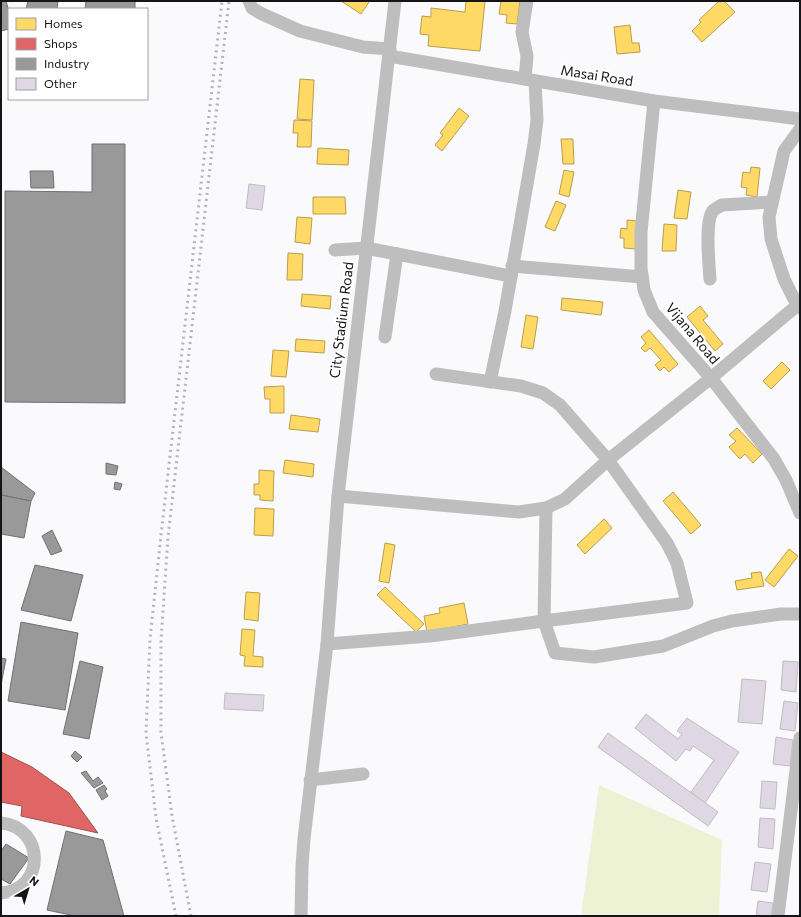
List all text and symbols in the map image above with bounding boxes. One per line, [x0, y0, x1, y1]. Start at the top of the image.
legend [8, 8, 148, 100]
text: Homes [44, 16, 82, 30]
text: Shops [44, 36, 78, 50]
text: Industry [44, 56, 89, 70]
street label: Masai Road [559, 61, 635, 89]
text: Other [44, 76, 77, 90]
street label: City Stadium Road [325, 261, 357, 379]
street label: Vijana Road [662, 299, 724, 367]
north arrow [8, 869, 48, 909]
text: N [27, 873, 42, 888]

